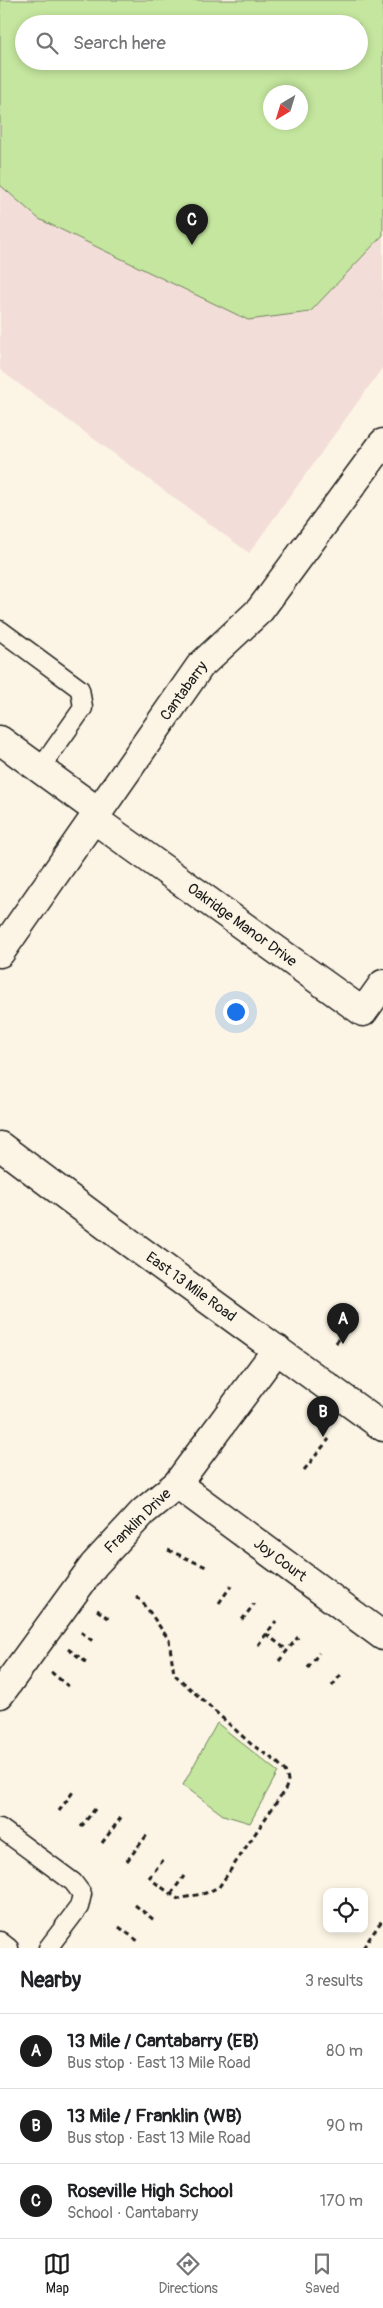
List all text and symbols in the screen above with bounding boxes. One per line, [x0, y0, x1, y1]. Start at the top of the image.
search box [15, 15, 368, 70]
icon: search [33, 29, 61, 57]
text: Search here [73, 31, 166, 55]
north arrow [263, 85, 308, 130]
pin: C [176, 204, 208, 245]
street label: Cantabarry [156, 657, 212, 724]
street label: Oakridge Manor Drive [183, 879, 301, 972]
your location [223, 999, 249, 1025]
street label: East 13 Mile Road [142, 1248, 240, 1326]
pin: A [327, 1303, 359, 1344]
pin: B [307, 1396, 339, 1437]
street label: Franklin Drive [101, 1484, 176, 1558]
street label: Joy Court [250, 1534, 311, 1587]
map controls [323, 1888, 368, 1933]
button: locate [323, 1888, 368, 1933]
text: Nearby [20, 1967, 81, 1994]
text: 3 results [305, 1971, 363, 1991]
text: 13 Mile / Cantabarry (EB) [67, 2029, 260, 2053]
text: A [31, 2041, 41, 2061]
text: 80 m [326, 2041, 363, 2061]
text: Bus stop · East 13 Mile Road [67, 2053, 251, 2073]
text: 13 Mile / Franklin (WB) [67, 2104, 243, 2128]
text: B [31, 2116, 41, 2136]
text: 90 m [326, 2116, 363, 2136]
text: Bus stop · East 13 Mile Road [67, 2128, 251, 2148]
text: Roseville High School [67, 2179, 233, 2203]
text: C [31, 2191, 41, 2211]
text: 170 m [320, 2191, 363, 2211]
text: School · Cantabarry [67, 2203, 198, 2223]
tab: Map [43, 2250, 71, 2297]
tab: Directions [158, 2250, 218, 2297]
tab: Saved [305, 2250, 340, 2297]

